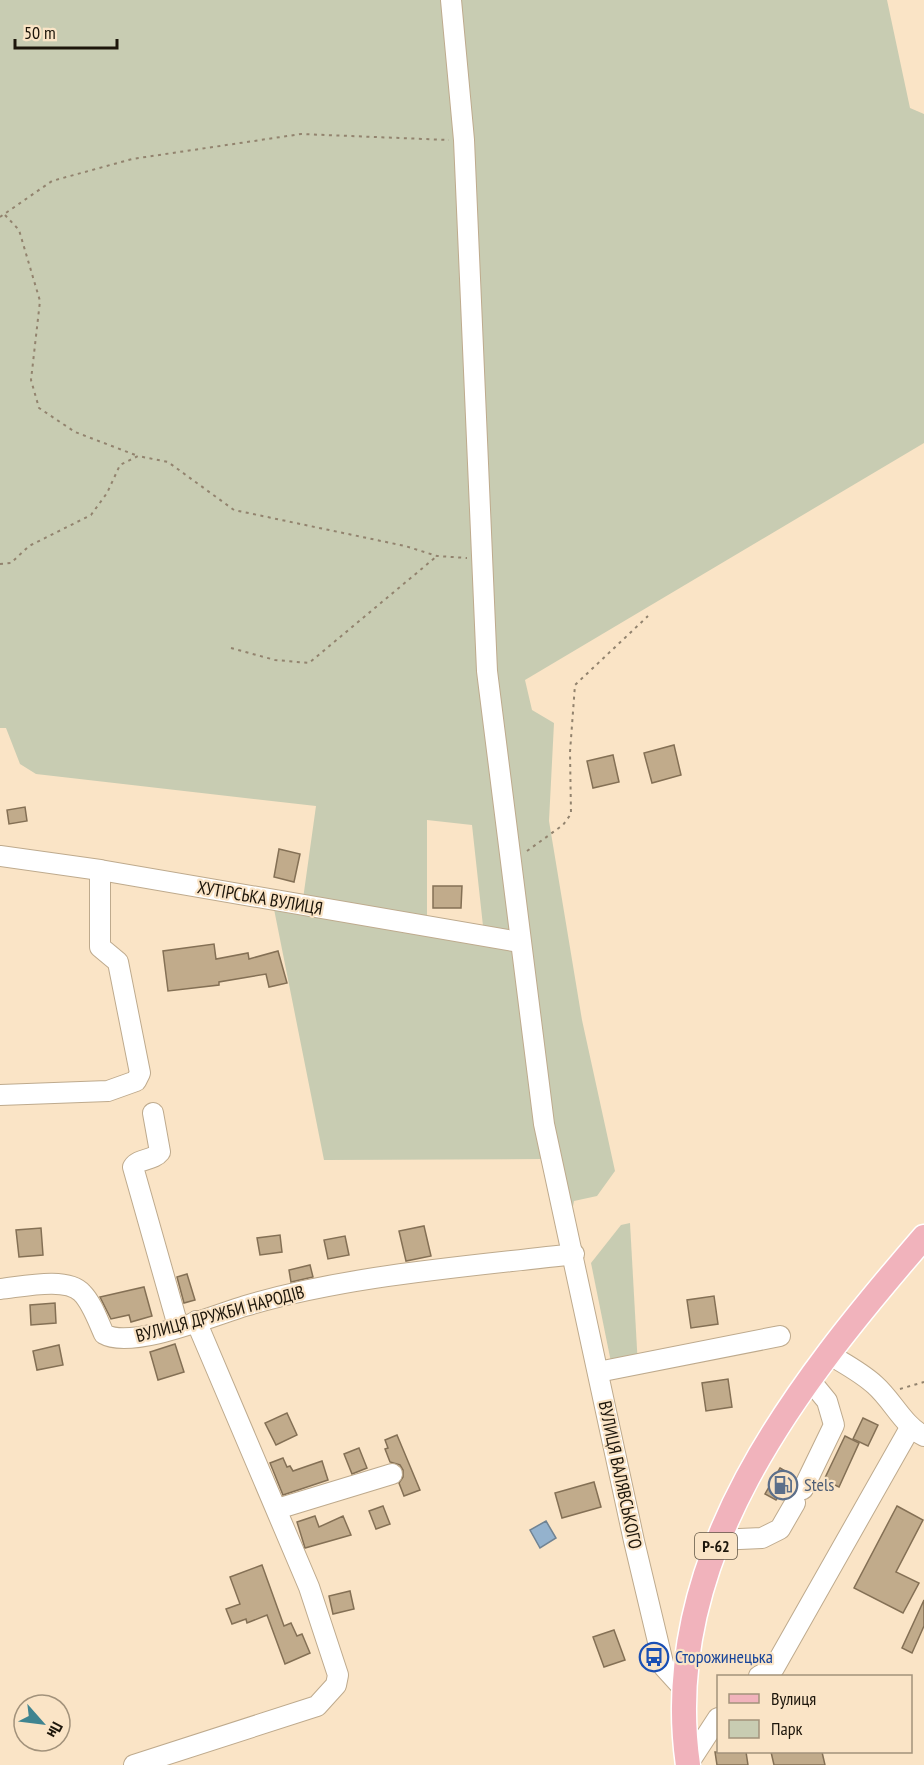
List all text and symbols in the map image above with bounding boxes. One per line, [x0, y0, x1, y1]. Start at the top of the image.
scale bar [15, 12, 117, 50]
text: 50 m [24, 21, 56, 44]
street label: ХУТІРСЬКА ВУЛИЦЯ [196, 875, 325, 920]
street label: ВУЛИЦЯ ДРУЖБИ НАРОДІВ [133, 1280, 307, 1347]
street label: ВУЛИЦЯ ВАЛЯВСЬКОГО [594, 1399, 647, 1551]
fuel station icon: Stels [767, 1469, 799, 1501]
place label: Stels [804, 1473, 834, 1496]
road number: Р-62 [695, 1533, 737, 1559]
bus stop icon: Сторожинецька [638, 1641, 670, 1673]
place label: Сторожинецька [675, 1645, 773, 1668]
legend [717, 1675, 912, 1753]
text: Вулиця [771, 1687, 816, 1710]
north arrow [12, 1693, 72, 1753]
text: Парк [771, 1717, 802, 1740]
text: Пн [43, 1719, 68, 1742]

